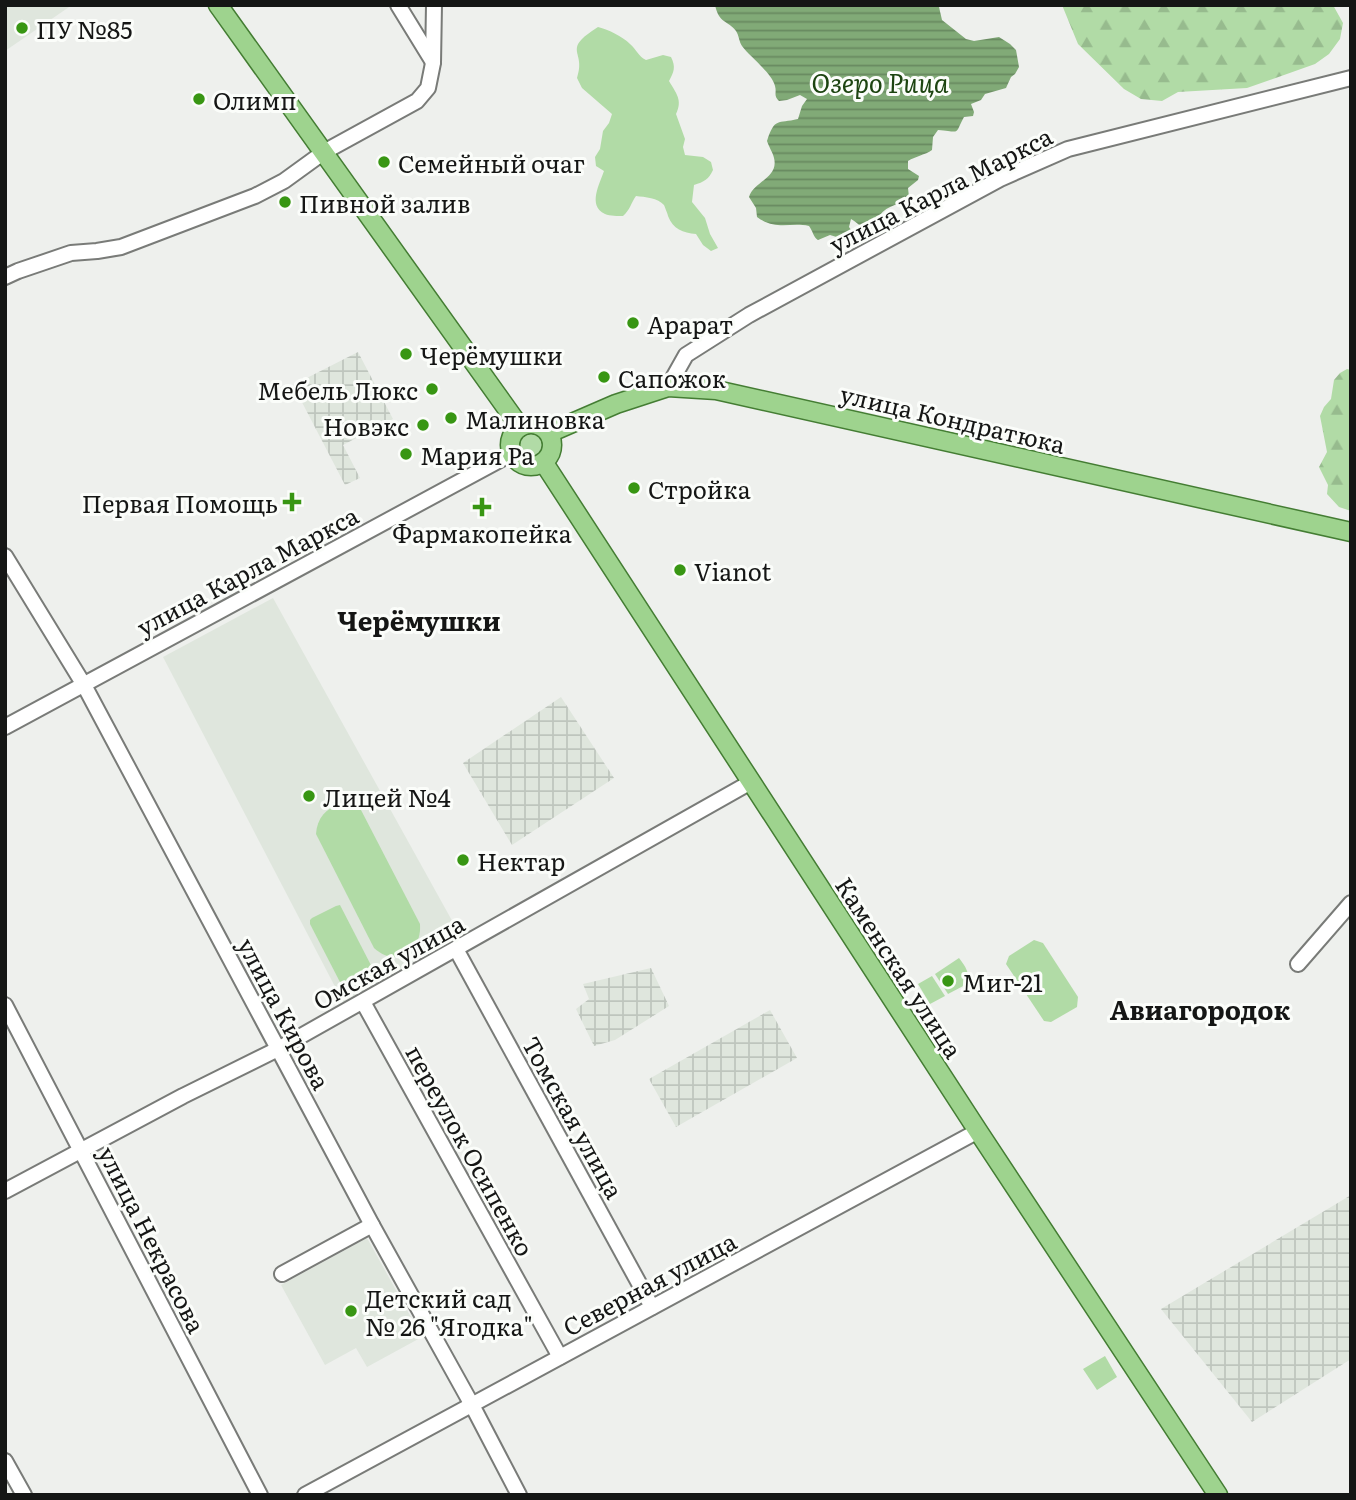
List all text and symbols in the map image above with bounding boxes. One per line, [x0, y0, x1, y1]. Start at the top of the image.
place label: ПУ №85 [36, 11, 132, 46]
marker: ПУ №85 [14, 20, 30, 36]
water label: Озеро Рица [811, 62, 949, 101]
place label: Олимп [213, 82, 296, 117]
marker: Олимп [191, 91, 207, 107]
street label: улица Карла Маркса [822, 117, 1058, 261]
place label: Семейный очаг [398, 145, 585, 180]
marker: Семейный очаг [376, 154, 392, 170]
place label: Пивной залив [299, 185, 470, 220]
marker: Пивной залив [277, 194, 293, 210]
place label: Арарат [647, 306, 733, 341]
marker: Арарат [625, 315, 641, 331]
place label: Черёмушки [420, 337, 563, 372]
marker: Черёмушки [398, 346, 414, 362]
place label: Сапожок [618, 360, 726, 395]
marker: Сапожок [596, 369, 612, 385]
place label: Мебель Люкс [257, 372, 418, 407]
street label: улица Кондратюка [837, 375, 1069, 461]
marker: Мебель Люкс [424, 381, 440, 397]
place label: Малиновка [465, 401, 605, 436]
place label: Новэкс [323, 408, 409, 443]
marker: Малиновка [443, 410, 459, 426]
marker: Новэкс [415, 417, 431, 433]
place label: Мария Ра [420, 437, 534, 472]
marker: Мария Ра [398, 446, 414, 462]
place label: Стройка [648, 471, 751, 506]
marker: Стройка [626, 480, 642, 496]
place label: Первая Помощь [82, 485, 278, 520]
marker: Первая Помощь [284, 494, 300, 510]
street label: улица Карла Маркса [130, 497, 364, 643]
marker: Фармакопейка [474, 499, 490, 515]
place label: Фармакопейка [392, 515, 572, 550]
place label: Vianot [694, 553, 772, 588]
marker: Vianot [672, 562, 688, 578]
district label: Черёмушки [337, 600, 501, 639]
place label: Лицей №4 [323, 779, 451, 814]
marker: Лицей №4 [301, 788, 317, 804]
place label: Нектар [477, 843, 565, 878]
marker: Нектар [455, 852, 471, 868]
street label: Каменская улица [828, 870, 972, 1064]
street label: Омская улица [306, 905, 470, 1017]
street label: улица Кирова [230, 931, 340, 1095]
place label: Миг-21 [962, 964, 1043, 999]
marker: Миг-21 [940, 973, 956, 989]
district label: Авиагородок [1110, 989, 1290, 1028]
street label: Томская улица [515, 1030, 633, 1205]
street label: переулок Осипенко [398, 1038, 544, 1262]
street label: улица Некрасова [91, 1140, 215, 1338]
street label: Северная улица [556, 1223, 742, 1343]
place label: Детский сад № 26 "Ягодка" [365, 1280, 533, 1343]
marker: Детский сад № 26 "Ягодка" [343, 1303, 359, 1319]

